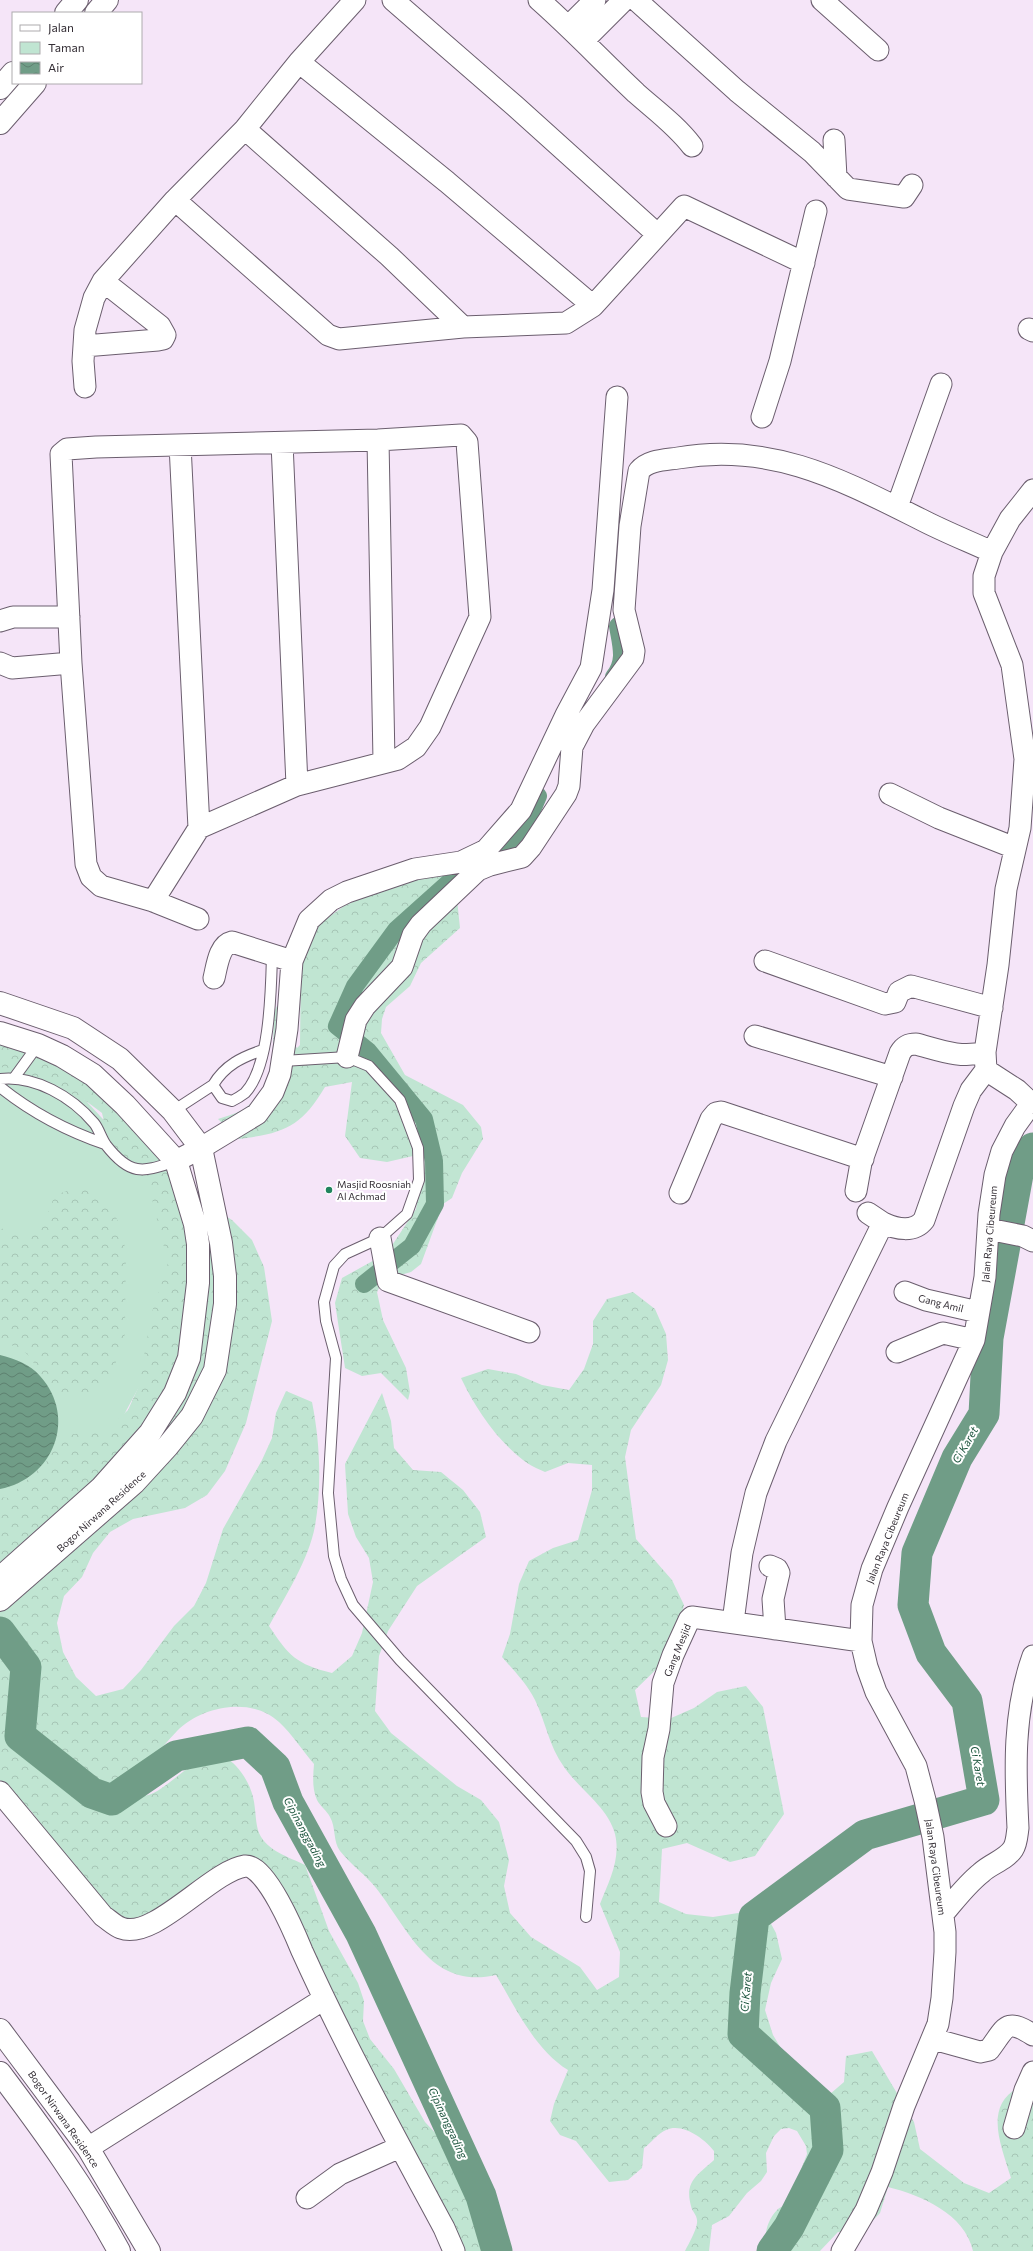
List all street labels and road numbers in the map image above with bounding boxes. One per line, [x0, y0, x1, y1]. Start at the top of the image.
street label: Jalan Raya Cibeureum [979, 1185, 999, 1283]
street label: Gang Amil [917, 1292, 965, 1314]
street label: Bogor Nirwana Residence [54, 1468, 148, 1554]
street label: Jalan Raya Cibeureum [863, 1491, 911, 1585]
street label: Gang Mesjid [661, 1622, 693, 1678]
street label: Jalan Raya Cibeureum [923, 1818, 949, 1916]
street label: Bogor Nirwana Residence [26, 2068, 102, 2170]

